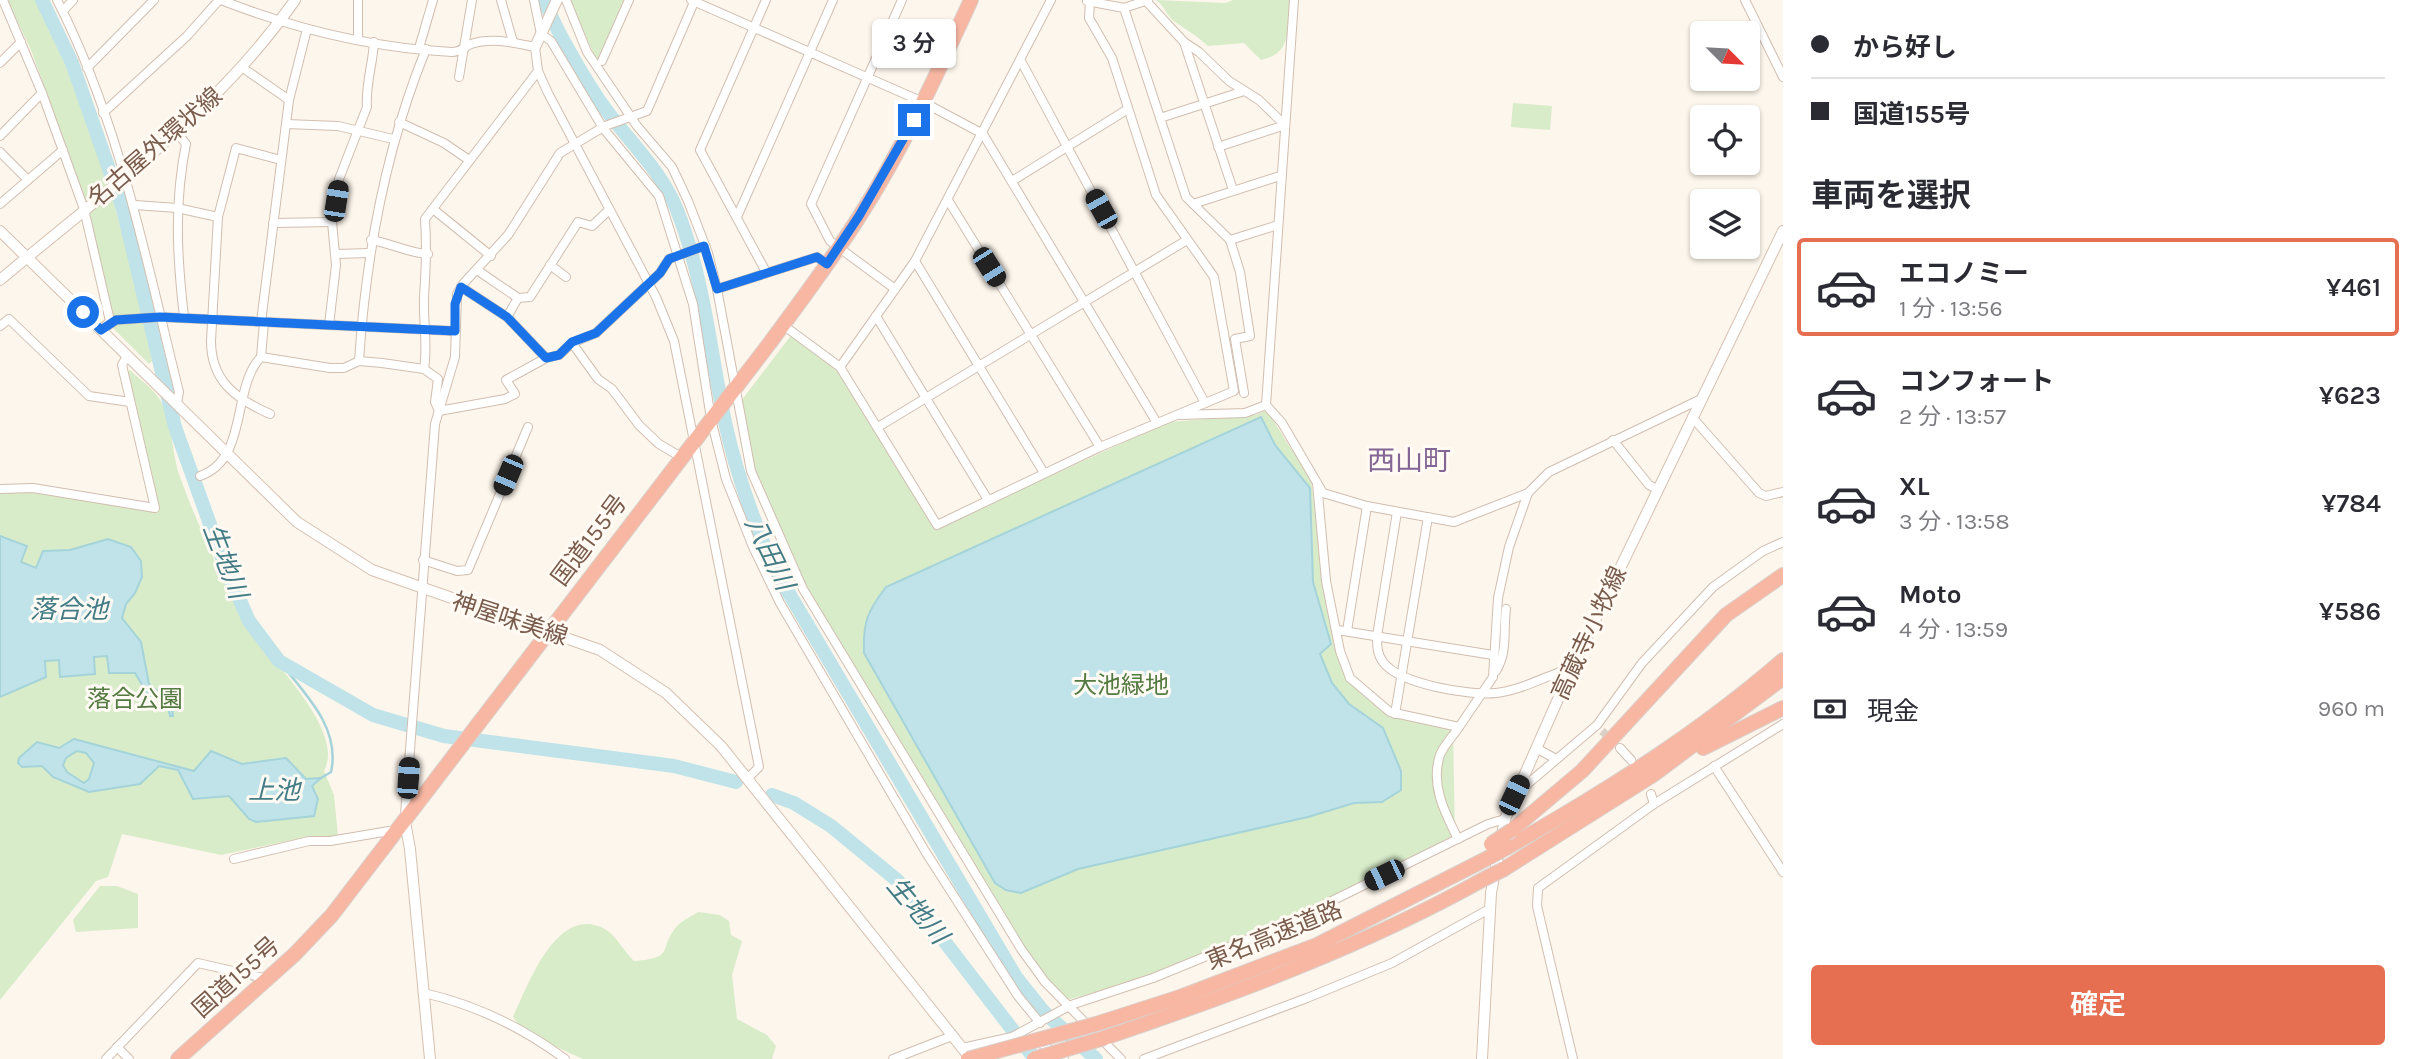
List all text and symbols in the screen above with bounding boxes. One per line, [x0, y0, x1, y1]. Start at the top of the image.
callout: 3 分 [872, 18, 956, 68]
north arrow [1690, 21, 1760, 91]
map controls [1690, 21, 1760, 259]
text: 3 分 [893, 30, 935, 57]
text: から好し [1853, 32, 1957, 63]
street label: 名古屋外環状線 [82, 81, 228, 213]
text: 国道155号 [1853, 99, 1971, 130]
route end [898, 104, 930, 136]
button: locate [1690, 105, 1760, 175]
text: 車両を選択 [1811, 177, 1971, 214]
car [323, 179, 350, 223]
car [1082, 186, 1121, 232]
button: layers [1690, 189, 1760, 259]
car [969, 244, 1010, 290]
icon: car [1815, 256, 1878, 319]
text: エコノミー [1899, 258, 2029, 289]
text: ¥461 [2326, 272, 2381, 303]
text: 1 分 · 13:56 [1899, 295, 2003, 322]
route start [67, 296, 99, 328]
icon: car [1815, 364, 1878, 427]
text: コンフォート [1899, 366, 2054, 397]
text: ¥623 [2319, 380, 2381, 411]
text: 2 分 · 13:57 [1899, 403, 2006, 430]
district label: 西山町 [1367, 444, 1451, 477]
car [491, 452, 526, 498]
text: XL [1899, 471, 1930, 502]
icon: car [1815, 472, 1878, 535]
text: ¥784 [2321, 488, 2381, 519]
street label: 国道155号 [546, 489, 632, 591]
text: 3 分 · 13:58 [1899, 508, 2010, 535]
water label: 八田川 [739, 511, 802, 598]
water label: 生地川 [197, 519, 255, 606]
street label: 高蔵寺小牧線 [1546, 562, 1632, 704]
text: Moto [1899, 579, 1961, 610]
icon: car [1815, 580, 1878, 643]
street label: 神屋味美線 [449, 587, 571, 651]
water label: 落合池 [30, 594, 111, 625]
text: ¥586 [2319, 596, 2381, 627]
text: 4 分 · 13:59 [1899, 616, 2008, 643]
park label: 大池緑地 [1073, 671, 1169, 699]
park label: 落合公園 [87, 685, 183, 713]
icon: cash [1811, 690, 1849, 728]
text: 960 m [2318, 695, 2385, 722]
text: 現金 [1867, 696, 1919, 727]
car [397, 756, 420, 800]
car [1496, 772, 1533, 818]
water label: 上池 [248, 775, 303, 806]
car [1361, 856, 1408, 894]
water label: 生地川 [881, 870, 956, 952]
street label: 東名高速道路 [1202, 895, 1346, 975]
street label: 国道155号 [187, 931, 285, 1023]
button: 確定 [1811, 965, 2385, 1045]

